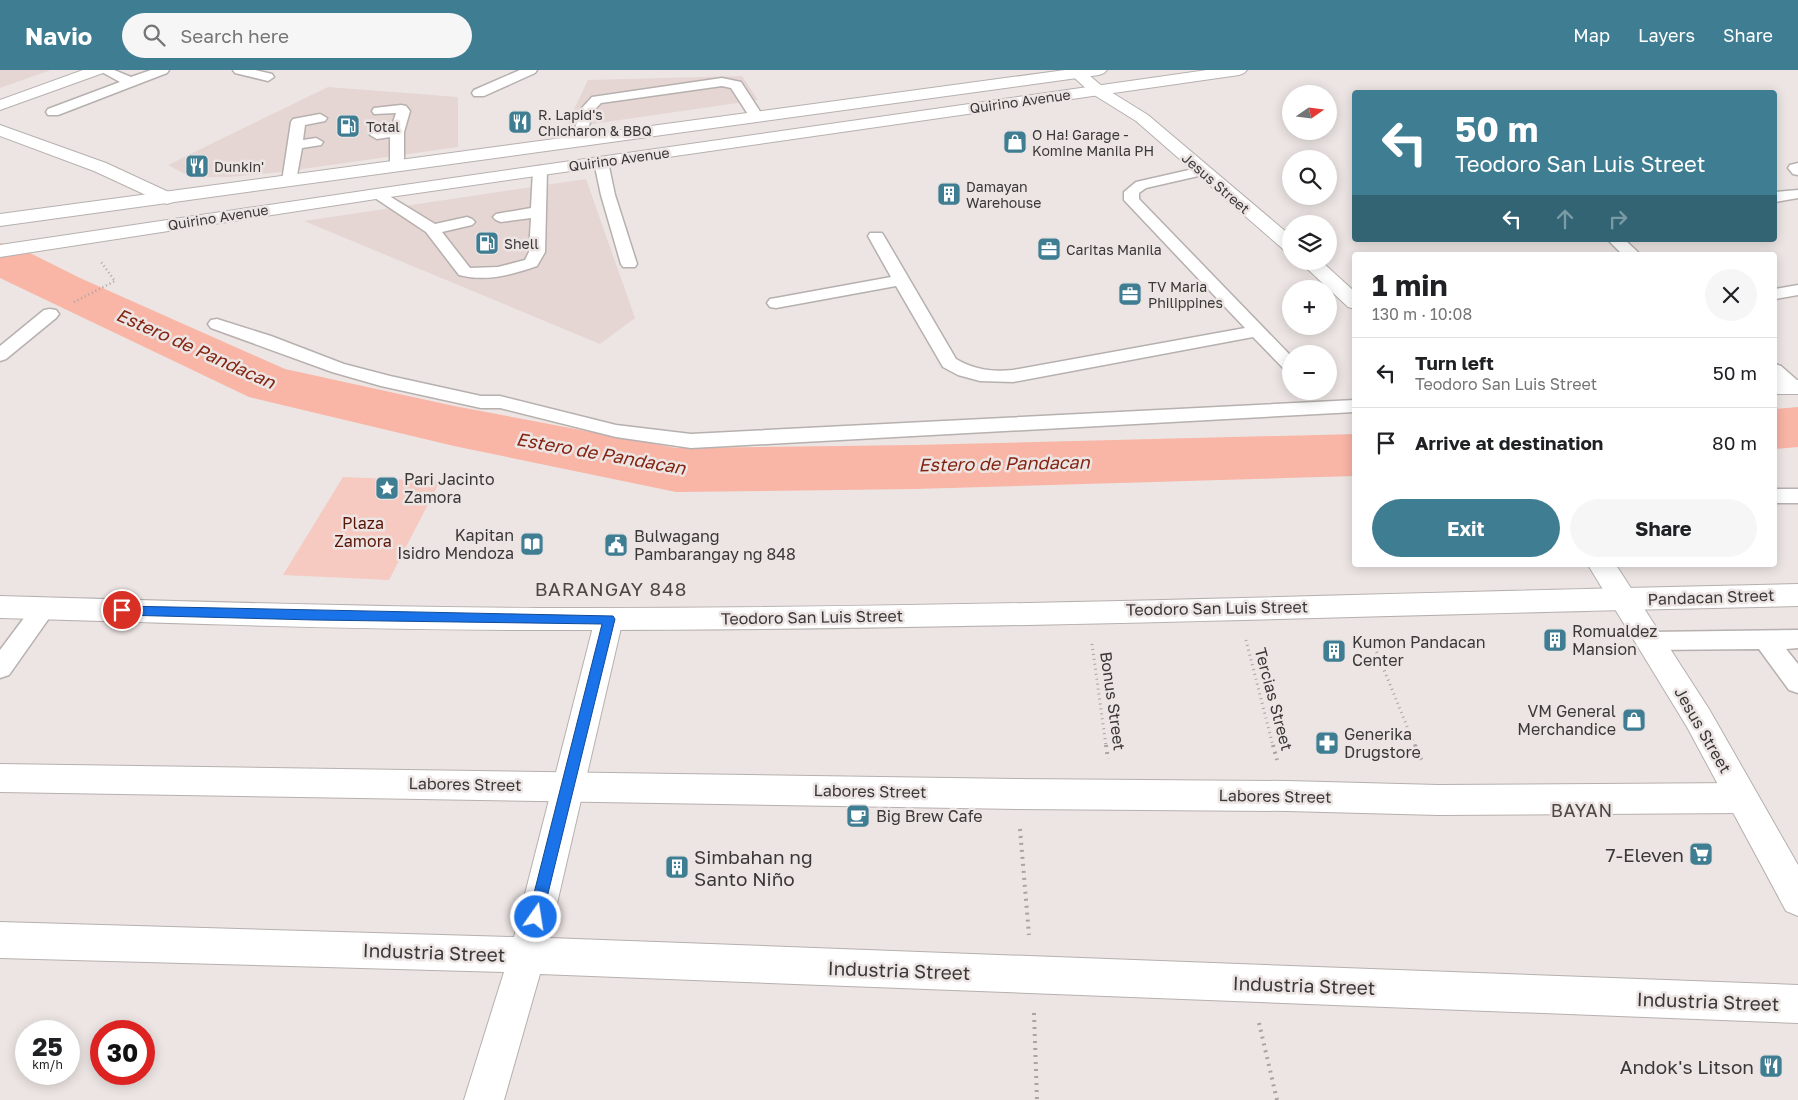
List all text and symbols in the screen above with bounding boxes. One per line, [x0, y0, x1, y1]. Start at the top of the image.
search box [122, 13, 472, 58]
text: Navio [25, 21, 92, 50]
icon: search [140, 21, 168, 49]
text: Search here [180, 24, 289, 47]
text: Map [1573, 24, 1610, 46]
text: Layers [1638, 24, 1695, 46]
text: Share [1723, 24, 1773, 46]
north arrow [1282, 85, 1338, 140]
map controls [1282, 85, 1337, 400]
street label: Quirino Avenue [968, 86, 1072, 116]
place label: R. Lapid's Chicharon & BBQ [538, 106, 652, 139]
text: 50 m [1455, 108, 1538, 150]
restaurant icon: R. Lapid's Chicharon & BBQ [507, 109, 533, 135]
icon: left [1372, 110, 1437, 175]
fuel station icon: Total [335, 113, 361, 139]
place label: Total [366, 118, 400, 135]
place label: O Ha! Garage - Komine Manila PH [1032, 126, 1154, 159]
shop icon: O Ha! Garage - Komine Manila PH [1002, 129, 1028, 155]
street label: Quirino Avenue [567, 144, 671, 174]
street label: Jesus Street [1179, 149, 1253, 217]
button: search [1282, 150, 1337, 205]
text: Teodoro San Luis Street [1455, 150, 1706, 177]
restaurant icon: Dunkin' [184, 153, 210, 179]
place label: Dunkin' [214, 158, 264, 175]
place label: Damayan Warehouse [966, 178, 1041, 211]
building icon: Damayan Warehouse [936, 181, 962, 207]
street label: Quirino Avenue [166, 201, 270, 233]
icon: left [1498, 205, 1526, 233]
icon: ahead [1551, 205, 1579, 233]
icon: right [1604, 205, 1632, 233]
button: layers [1282, 215, 1337, 270]
fuel station icon: Shell [474, 230, 500, 256]
place label: Shell [504, 235, 539, 252]
office icon: Caritas Manila [1036, 236, 1062, 262]
place label: Caritas Manila [1066, 241, 1162, 258]
text: 1 min [1372, 267, 1448, 303]
button: close [1705, 269, 1757, 321]
place label: TV Maria Philippines [1148, 278, 1223, 311]
button: + [1282, 280, 1337, 335]
office icon: TV Maria Philippines [1117, 281, 1143, 307]
water label: Estero de Pandacan [113, 303, 280, 393]
text: 130 m · 10:08 [1372, 304, 1472, 324]
button: − [1282, 345, 1337, 400]
text: Turn left [1415, 351, 1494, 374]
icon: left [1372, 359, 1400, 387]
text: 50 m [1713, 361, 1757, 384]
text: Teodoro San Luis Street [1415, 374, 1597, 394]
water label: Estero de Pandacan [515, 427, 688, 479]
icon: arrive [1372, 429, 1400, 457]
text: Arrive at destination [1415, 431, 1603, 454]
text: 80 m [1712, 431, 1757, 454]
water label: Estero de Pandacan [918, 450, 1091, 475]
place label: Pari Jacinto Zamora [404, 469, 495, 507]
place icon: Pari Jacinto Zamora [374, 475, 400, 501]
button: Exit [1372, 499, 1560, 557]
button: Share [1570, 499, 1757, 557]
park label: Plaza Zamora [334, 513, 392, 551]
place label: Kapitan Isidro Mendoza [397, 525, 514, 563]
place label: Bulwagang Pambarangay ng 848 [634, 526, 796, 564]
library icon: Kapitan Isidro Mendoza [519, 531, 545, 557]
public building icon: Bulwagang Pambarangay ng 848 [603, 532, 629, 558]
district label: BARANGAY 848 [535, 577, 687, 600]
street label: Pandacan Street [1647, 585, 1775, 609]
pin [101, 589, 143, 631]
icon: arrive [108, 596, 136, 624]
street label: Teodoro San Luis Street [1126, 596, 1308, 620]
street label: Teodoro San Luis Street [721, 605, 903, 629]
place label: Romualdez Mansion [1572, 621, 1657, 659]
building icon: Romualdez Mansion [1542, 627, 1568, 653]
place label: Kumon Pandacan Center [1352, 632, 1486, 670]
building icon: Kumon Pandacan Center [1321, 638, 1347, 664]
street label: Tercias Street [1251, 645, 1297, 753]
street label: Bonus Street [1096, 650, 1130, 752]
street label: Jesus Street [1670, 683, 1736, 777]
place label: VM General Merchandice [1517, 701, 1616, 739]
shop icon: VM General Merchandice [1621, 707, 1647, 733]
place label: Generika Drugstore [1344, 724, 1421, 762]
pharmacy icon: Generika Drugstore [1314, 730, 1340, 756]
street label: Labores Street [408, 773, 522, 795]
street label: Labores Street [813, 780, 927, 802]
street label: Labores Street [1218, 785, 1332, 807]
district label: BAYAN [1551, 799, 1613, 821]
cafe icon: Big Brew Cafe [845, 803, 871, 829]
place label: Big Brew Cafe [876, 806, 983, 826]
supermarket icon: 7-Eleven [1688, 841, 1714, 867]
place label: 7-Eleven [1606, 843, 1684, 866]
place label: Simbahan ng Santo Niño [694, 845, 813, 890]
building icon: Simbahan ng Santo Niño [664, 854, 690, 880]
position arrow [509, 890, 561, 942]
street label: Industria Street [362, 938, 506, 966]
street label: Industria Street [827, 956, 971, 984]
street label: Industria Street [1232, 971, 1376, 999]
street label: Industria Street [1636, 987, 1780, 1015]
speed limit sign: 30 [90, 1020, 155, 1085]
text: 25 [32, 1031, 63, 1062]
restaurant icon: Andok's Litson [1758, 1053, 1784, 1079]
place label: Andok's Litson [1620, 1055, 1754, 1078]
text: km/h [32, 1057, 63, 1072]

